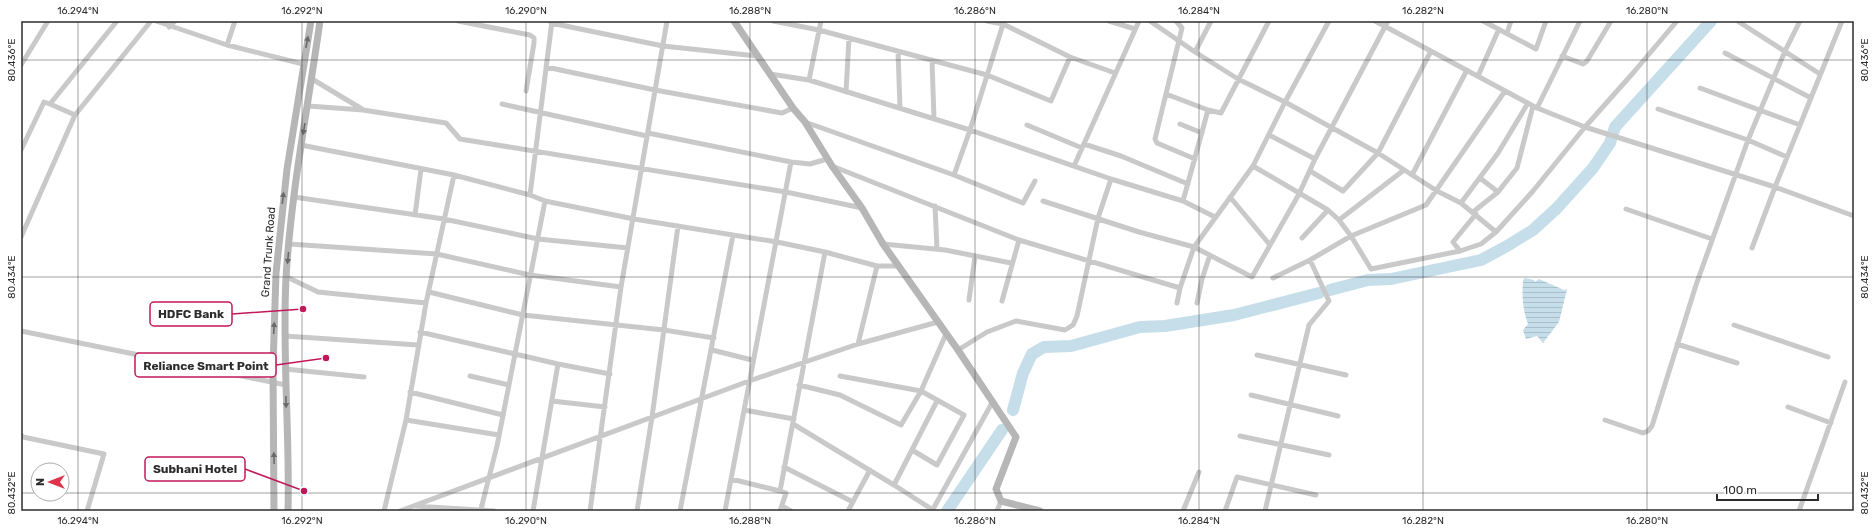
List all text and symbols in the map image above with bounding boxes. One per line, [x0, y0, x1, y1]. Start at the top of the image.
text: 16.294°N [57, 5, 99, 17]
text: 16.292°N [281, 5, 323, 17]
text: 16.290°N [505, 5, 547, 17]
text: 16.288°N [729, 5, 771, 17]
text: 16.286°N [954, 5, 996, 17]
text: 16.284°N [1178, 5, 1220, 17]
text: 16.282°N [1402, 5, 1444, 17]
text: 16.280°N [1626, 5, 1668, 17]
one-way arrow [305, 36, 311, 48]
text: 80.436°E [6, 38, 18, 82]
text: 80.436°E [1859, 38, 1871, 82]
one-way arrow [301, 123, 307, 135]
one-way arrow [280, 192, 286, 204]
street label: Grand Trunk Road [259, 206, 278, 298]
one-way arrow [285, 252, 292, 264]
text: 80.434°E [6, 255, 18, 299]
text: 80.434°E [1859, 255, 1871, 299]
callout: HDFC Bank [150, 302, 232, 326]
text: HDFC Bank [158, 307, 224, 321]
one-way arrow [270, 322, 277, 334]
callout: Reliance Smart Point [135, 353, 276, 377]
text: Reliance Smart Point [143, 359, 269, 373]
one-way arrow [283, 396, 289, 409]
one-way arrow [271, 451, 277, 464]
callout: Subhani Hotel [145, 457, 245, 481]
north arrow [30, 462, 70, 502]
text: Subhani Hotel [153, 462, 237, 476]
text: 80.432°E [6, 472, 18, 514]
text: 80.432°E [1859, 472, 1871, 514]
scale bar [1717, 476, 1818, 502]
text: N [34, 478, 47, 486]
text: 100 m [1723, 483, 1757, 497]
text: 16.294°N [57, 515, 99, 527]
text: 16.292°N [281, 515, 323, 527]
text: 16.290°N [505, 515, 547, 527]
text: 16.288°N [729, 515, 771, 527]
text: 16.286°N [954, 515, 996, 527]
text: 16.284°N [1178, 515, 1220, 527]
text: 16.282°N [1402, 515, 1444, 527]
text: 16.280°N [1626, 515, 1668, 527]

